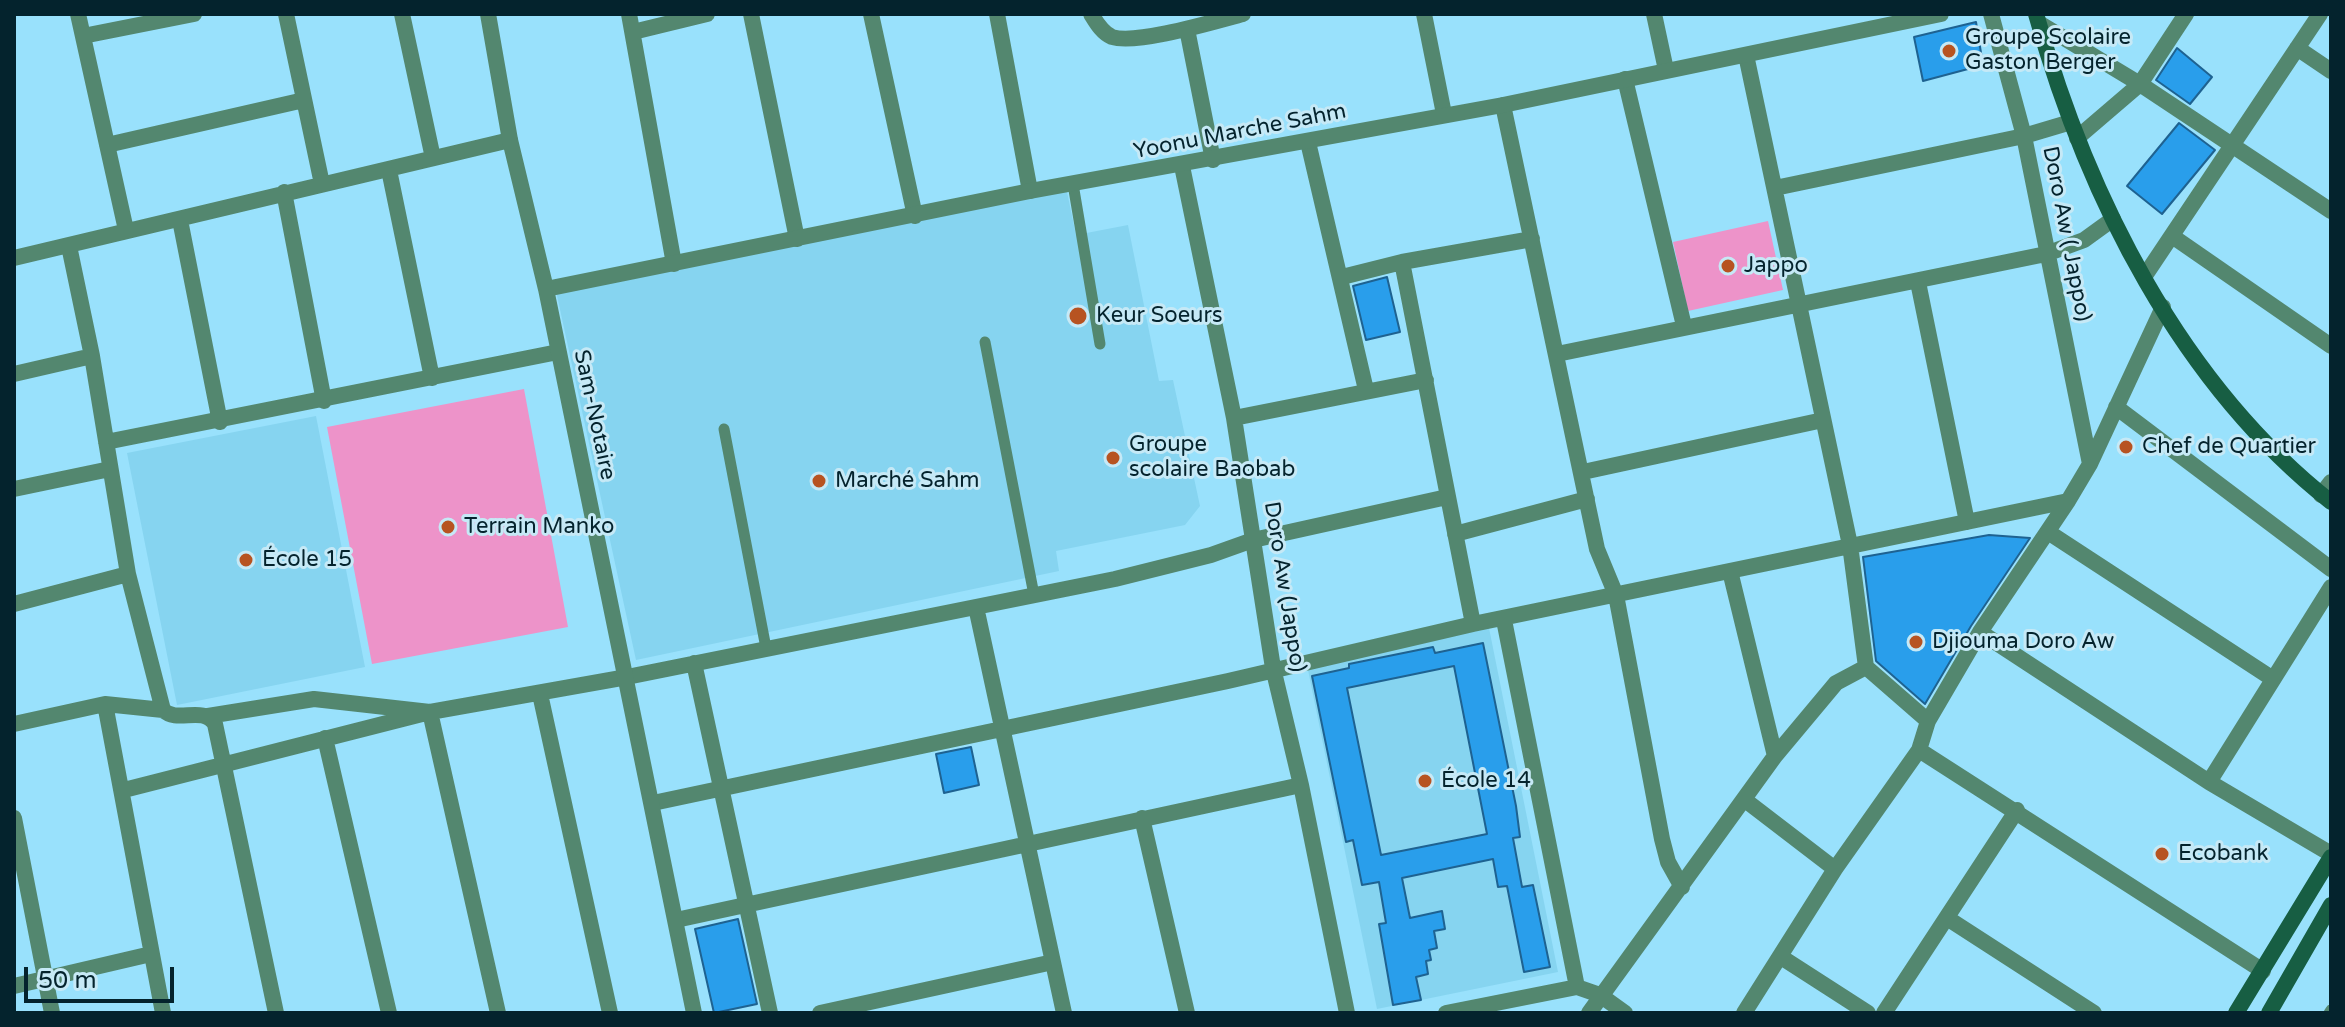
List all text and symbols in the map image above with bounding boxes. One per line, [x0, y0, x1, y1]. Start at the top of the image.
place label: Groupe Scolaire Gaston Berger [1965, 25, 2131, 76]
marker: Groupe Scolaire Gaston Berger [1940, 42, 1958, 60]
street label: Yoonu Marche Sahm [1131, 98, 1349, 166]
street label: Doro Aw ( Jappo) [2036, 144, 2096, 324]
place label: Jappo [1744, 253, 1808, 279]
marker: Jappo [1719, 257, 1737, 275]
place label: Keur Soeurs [1096, 303, 1222, 329]
marker: Keur Soeurs [1067, 305, 1089, 327]
street label: Sam-Notaire [567, 347, 621, 483]
place label: Groupe scolaire Baobab [1129, 432, 1295, 484]
place label: Chef de Quartier [2142, 434, 2316, 460]
marker: Chef de Quartier [2117, 438, 2135, 456]
marker: Groupe scolaire Baobab [1104, 449, 1122, 467]
place label: Marché Sahm [835, 468, 980, 494]
marker: Marché Sahm [810, 472, 828, 490]
street label: Doro Aw (Jappo) [1257, 500, 1311, 674]
place label: Terrain Manko [464, 514, 614, 540]
marker: Terrain Manko [439, 518, 457, 536]
place label: École 15 [262, 547, 352, 573]
marker: École 15 [237, 551, 255, 569]
place label: Djiouma Doro Aw [1932, 629, 2114, 655]
marker: Djiouma Doro Aw [1907, 633, 1925, 651]
place label: École 14 [1441, 768, 1531, 794]
marker: École 14 [1416, 772, 1434, 790]
place label: Ecobank [2178, 841, 2268, 867]
marker: Ecobank [2153, 845, 2171, 863]
scale bar [28, 951, 178, 1001]
text: 50 m [38, 966, 96, 995]

